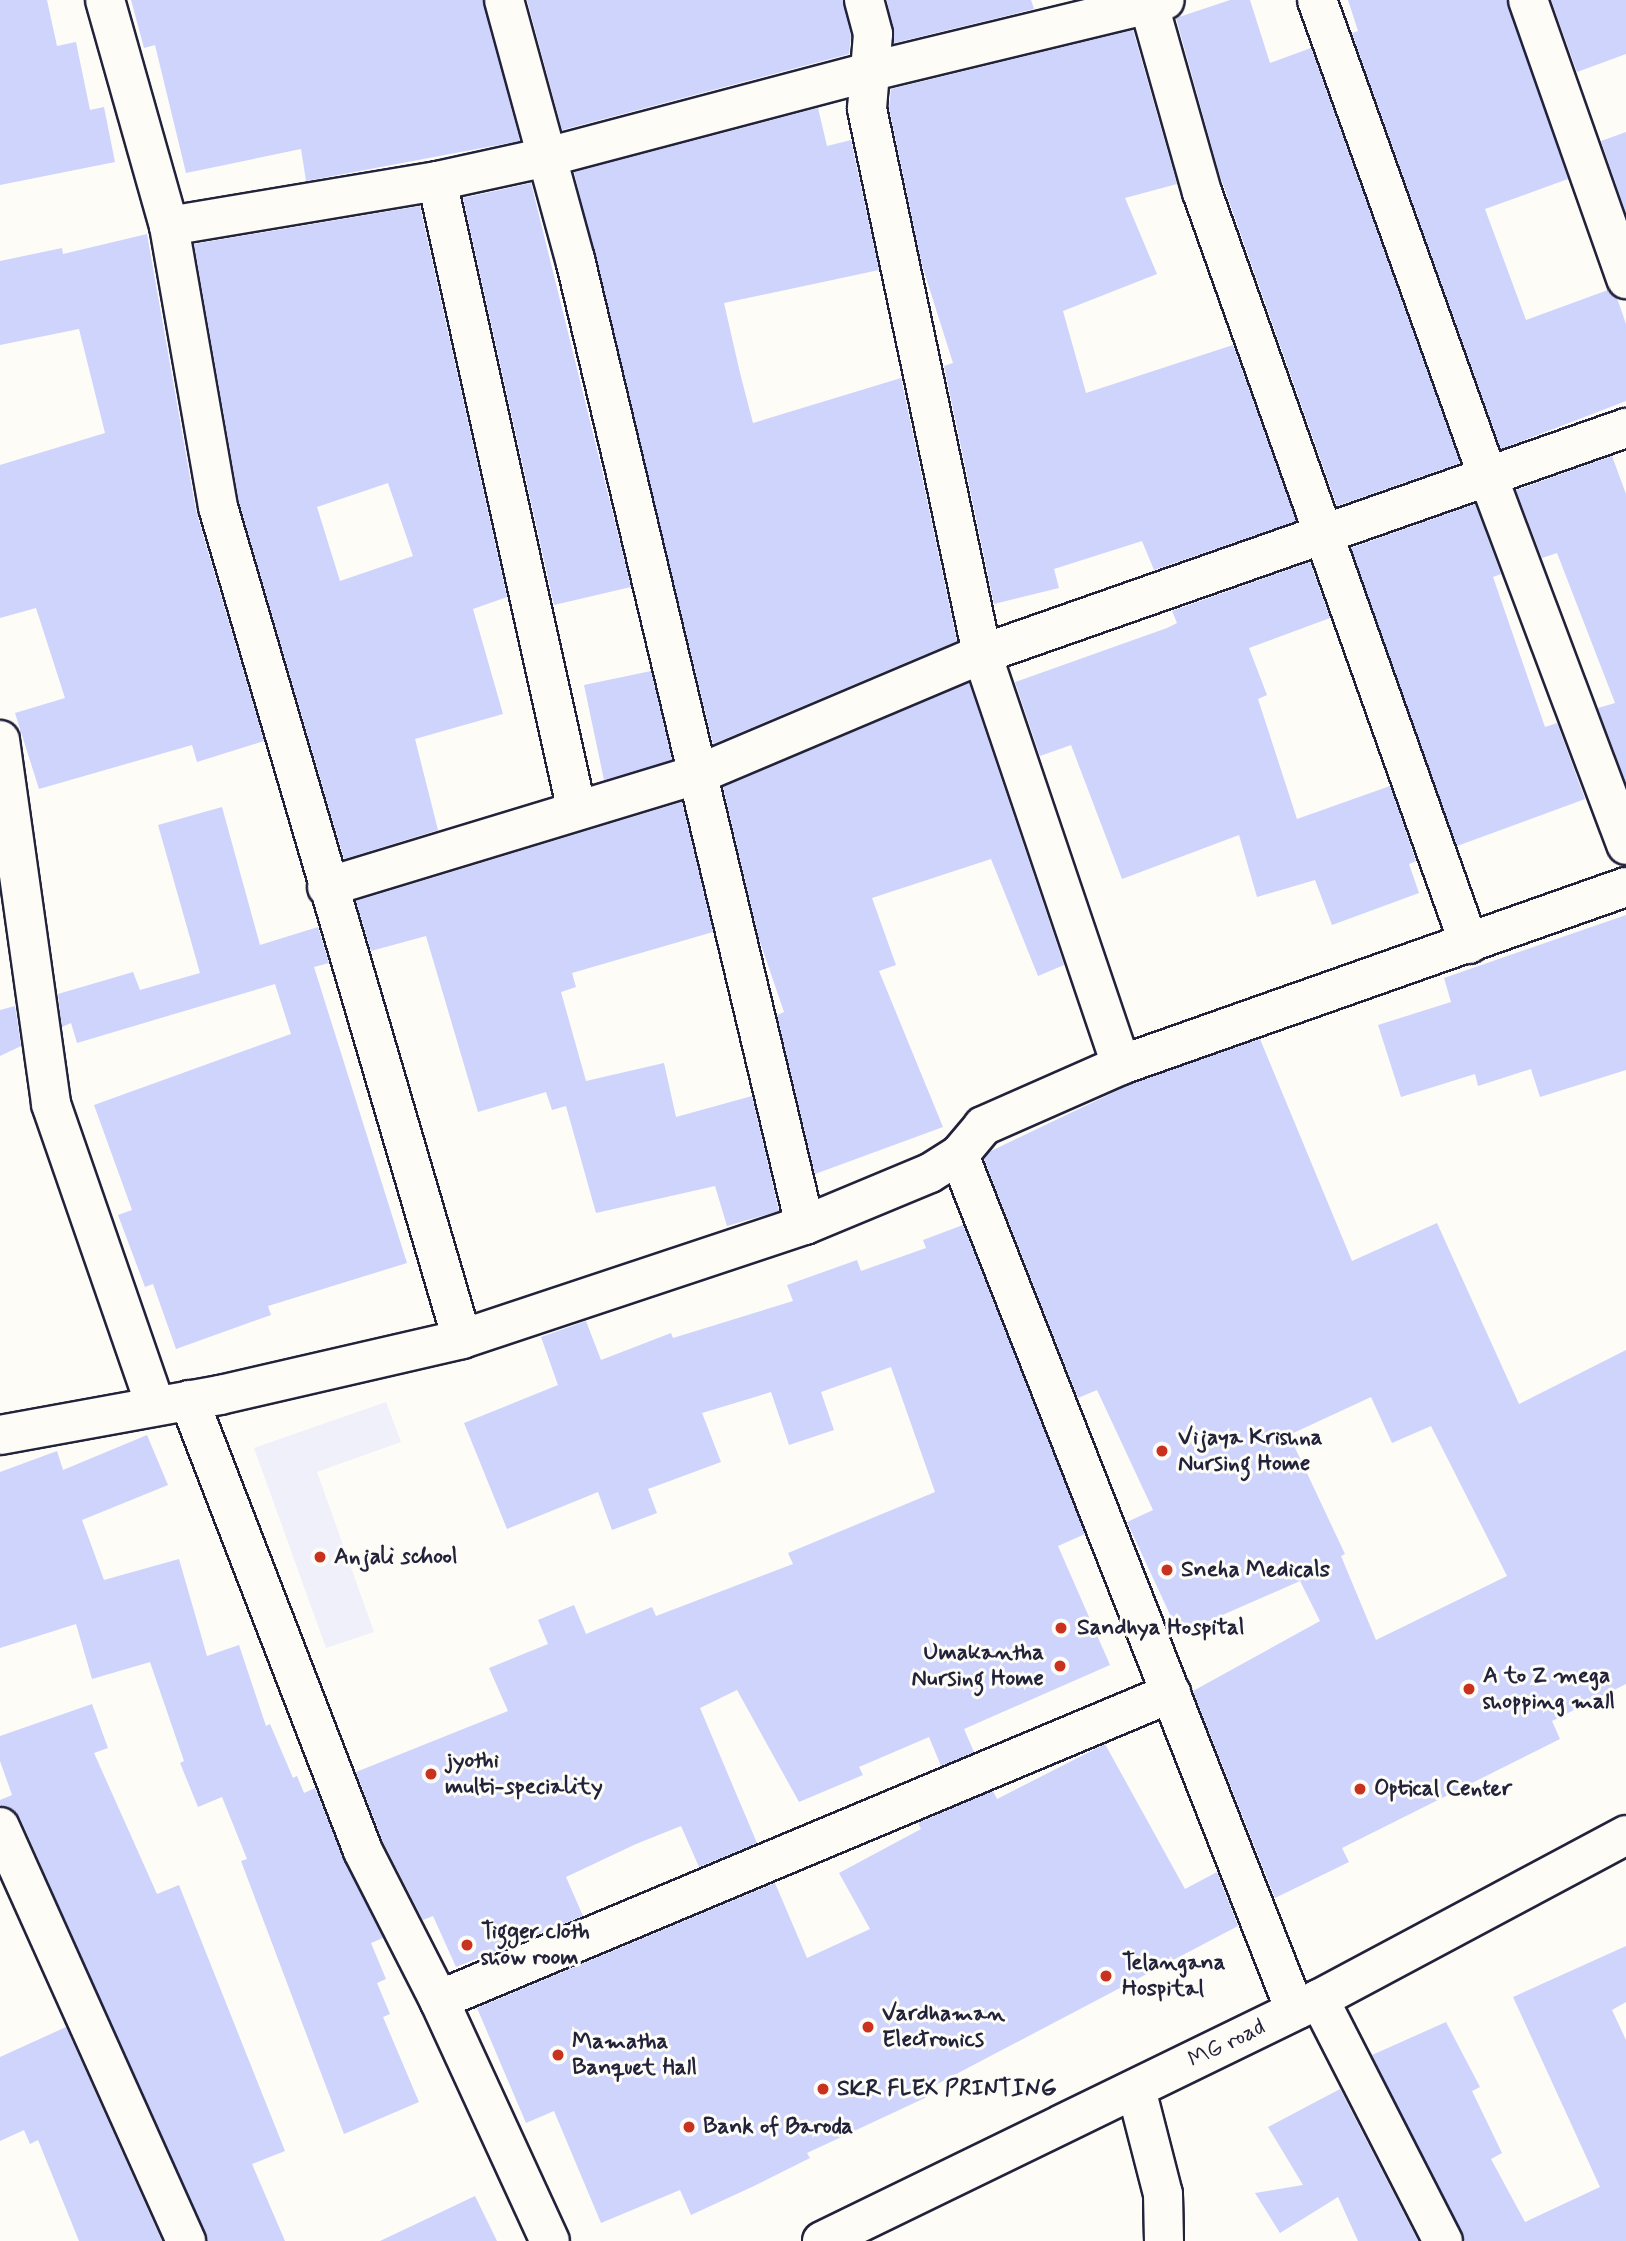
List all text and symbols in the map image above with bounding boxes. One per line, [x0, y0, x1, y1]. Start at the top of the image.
place label: Vijaya Krishna Nursing Home [1178, 1424, 1323, 1478]
marker: Vijaya Krishna Nursing Home [1152, 1441, 1172, 1461]
place label: Anjali school [334, 1543, 457, 1571]
marker: Anjali school [312, 1549, 328, 1565]
place label: Sneha Medicals [1181, 1556, 1333, 1584]
marker: Sneha Medicals [1159, 1562, 1175, 1578]
place label: Sandhya Hospital [1077, 1614, 1249, 1642]
marker: Sandhya Hospital [1051, 1618, 1071, 1638]
place label: Umakantha Nursing Home [908, 1639, 1044, 1693]
marker: Umakantha Nursing Home [1050, 1656, 1070, 1676]
place label: A to Z mega shopping mall [1483, 1662, 1611, 1716]
marker: A to Z mega shopping mall [1461, 1681, 1477, 1697]
place label: jyothi multi-speciality [445, 1747, 603, 1801]
marker: jyothi multi-speciality [423, 1766, 439, 1782]
place label: Optical Center [1374, 1775, 1517, 1803]
marker: Optical Center [1352, 1781, 1368, 1797]
place label: Tigger cloth show room [481, 1918, 590, 1972]
marker: Tigger cloth show room [459, 1937, 475, 1953]
place label: Telangana Hospital [1122, 1949, 1226, 2003]
marker: Telangana Hospital [1096, 1966, 1116, 1986]
place label: Vardhaman Electronics [882, 2000, 1005, 2054]
street label: MG road [1184, 2014, 1270, 2074]
marker: Vardhaman Electronics [860, 2019, 876, 2035]
place label: Mamatha Banquet Hall [572, 2028, 699, 2082]
marker: Mamatha Banquet Hall [550, 2047, 566, 2063]
place label: SKR FLEX PRINTING [837, 2075, 1057, 2103]
marker: SKR FLEX PRINTING [815, 2081, 831, 2097]
place label: Bank of Baroda [703, 2113, 852, 2141]
marker: Bank of Baroda [681, 2119, 697, 2135]

